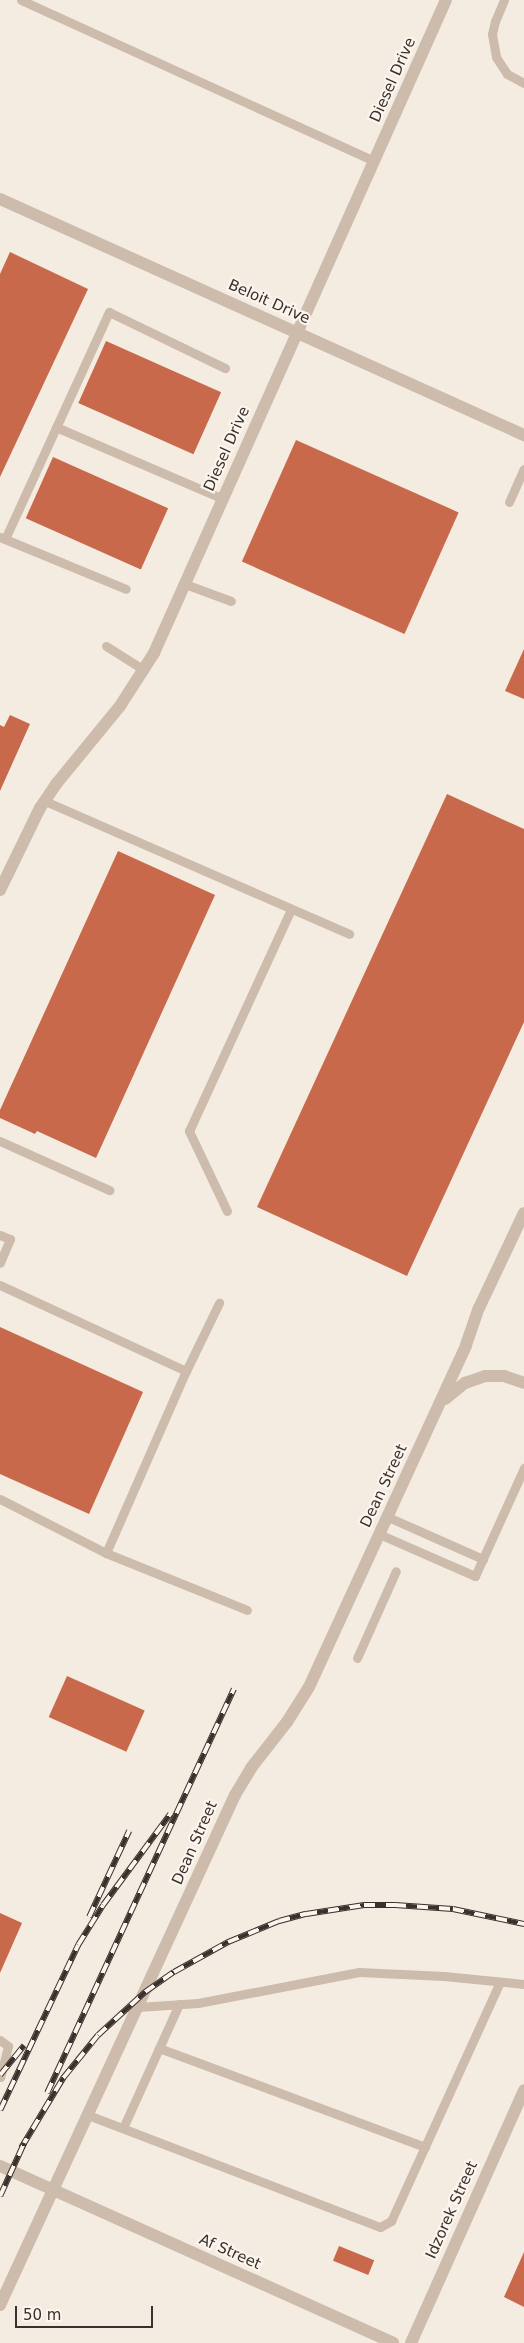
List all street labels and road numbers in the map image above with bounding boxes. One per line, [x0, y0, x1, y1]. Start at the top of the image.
street label: Diesel Drive [366, 35, 420, 125]
street label: Beloit Drive [225, 276, 313, 328]
street label: Diesel Drive [200, 404, 254, 494]
street label: Dean Street [357, 1441, 411, 1531]
street label: Dean Street [169, 1798, 221, 1888]
street label: Idzorek Street [422, 2158, 482, 2262]
street label: Af Street [196, 2230, 264, 2274]

